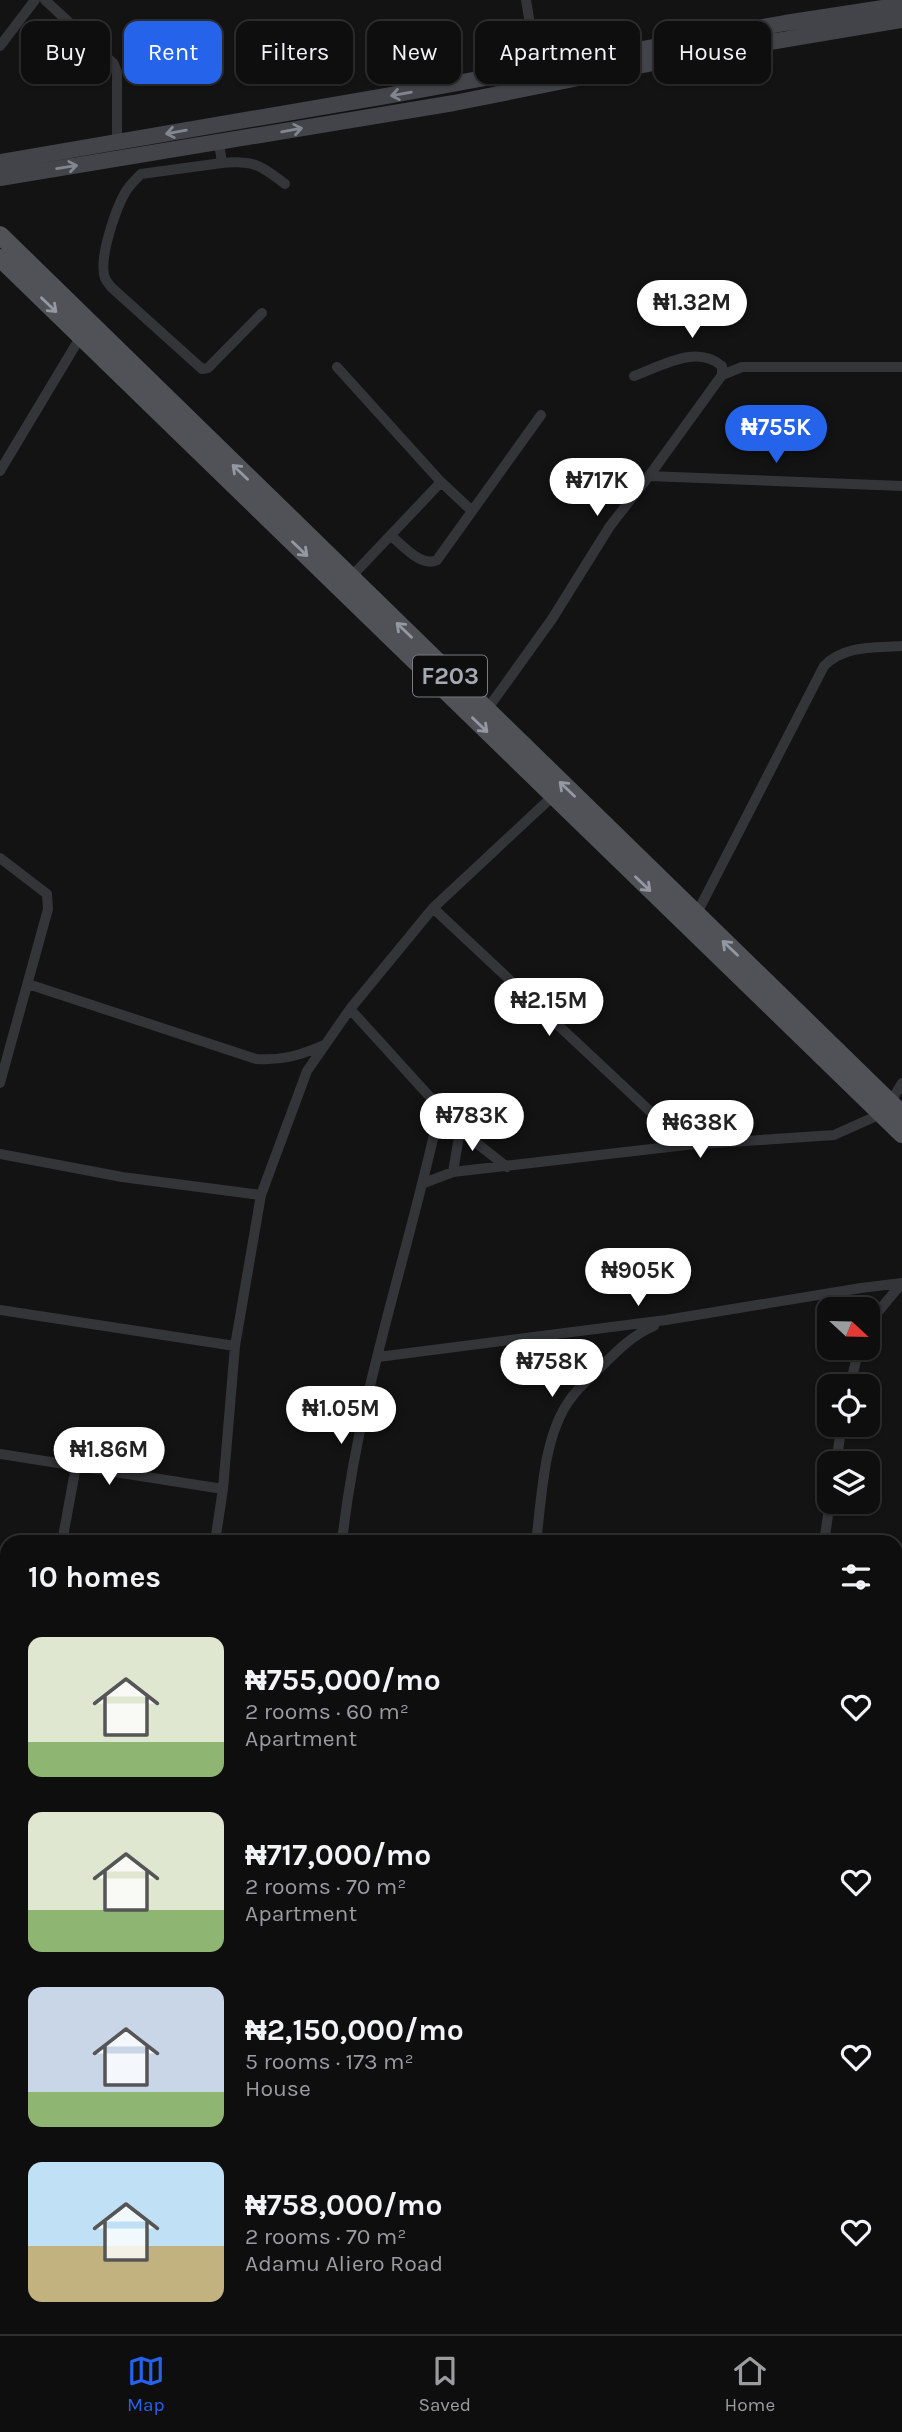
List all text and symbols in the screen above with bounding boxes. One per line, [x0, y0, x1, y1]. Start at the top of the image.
chip: Buy [21, 21, 110, 84]
chip: Rent [124, 21, 222, 84]
chip: Filters [236, 21, 353, 84]
chip: New [367, 21, 461, 84]
chip: Apartment [475, 21, 640, 84]
chip: House [654, 21, 771, 84]
one-way arrow [390, 87, 413, 101]
one-way arrow [280, 123, 303, 136]
one-way arrow [165, 126, 188, 139]
one-way arrow [55, 160, 78, 173]
pin: ₦1.32M [635, 280, 749, 340]
text: ₦1.32M [653, 289, 731, 316]
one-way arrow [40, 297, 57, 314]
pin: ₦755K [727, 406, 825, 465]
text: ₦755K [741, 414, 811, 441]
pin: ₦717K [548, 458, 646, 518]
one-way arrow [232, 463, 249, 480]
text: ₦717K [566, 467, 628, 494]
one-way arrow [291, 541, 308, 558]
one-way arrow [395, 622, 412, 639]
road number: F203 [413, 656, 487, 696]
one-way arrow [471, 717, 488, 734]
one-way arrow [559, 780, 576, 797]
one-way arrow [635, 875, 652, 892]
one-way arrow [721, 939, 738, 956]
pin: ₦2.15M [492, 978, 606, 1038]
text: ₦2.15M [510, 987, 588, 1014]
pin: ₦783K [423, 1094, 521, 1153]
pin: ₦638K [651, 1100, 749, 1160]
text: ₦783K [436, 1102, 508, 1129]
text: ₦638K [663, 1109, 737, 1136]
pin: ₦905K [589, 1248, 687, 1308]
text: ₦905K [601, 1257, 675, 1284]
north arrow [817, 1297, 880, 1360]
map controls [817, 1297, 880, 1514]
pin: ₦758K [503, 1340, 601, 1399]
text: ₦758K [516, 1348, 588, 1375]
button: locate [817, 1374, 880, 1437]
pin: ₦1.05M [284, 1386, 398, 1446]
text: ₦1.05M [302, 1395, 380, 1422]
pin: ₦1.86M [52, 1428, 166, 1487]
text: ₦1.86M [70, 1436, 148, 1463]
button: layers [817, 1451, 880, 1514]
icon: filters [837, 1558, 875, 1596]
text: 10 homes [28, 1559, 161, 1595]
text: ₦755,000/mo [245, 1662, 441, 1698]
icon: home [84, 1665, 168, 1749]
icon: heart [837, 1688, 875, 1726]
text: 2 rooms · 60 m² [245, 1698, 409, 1725]
text: Apartment [245, 1725, 357, 1752]
text: ₦717,000/mo [245, 1837, 431, 1873]
icon: home [84, 1840, 168, 1924]
icon: heart [837, 1863, 875, 1901]
text: 2 rooms · 70 m² [245, 1873, 407, 1900]
text: Apartment [245, 1900, 357, 1927]
text: ₦2,150,000/mo [245, 2012, 464, 2048]
icon: home [84, 2015, 168, 2099]
icon: heart [837, 2038, 875, 2076]
text: 5 rooms · 173 m² [245, 2048, 414, 2075]
text: House [245, 2075, 311, 2102]
text: ₦758,000/mo [245, 2187, 443, 2223]
icon: home [84, 2190, 168, 2274]
icon: heart [837, 2213, 875, 2251]
text: 2 rooms · 70 m² [245, 2223, 407, 2250]
text: Adamu Aliero Road [245, 2250, 443, 2277]
tab: Map [127, 2352, 165, 2416]
tab: Saved [418, 2352, 471, 2416]
tab: Home [725, 2352, 775, 2416]

